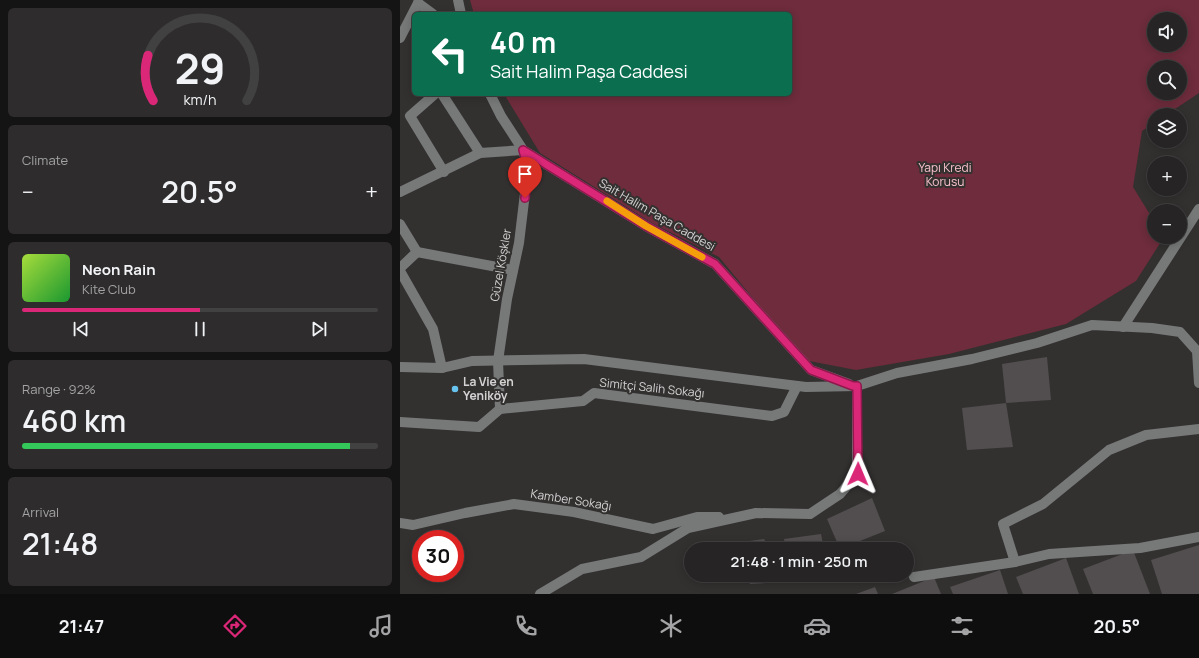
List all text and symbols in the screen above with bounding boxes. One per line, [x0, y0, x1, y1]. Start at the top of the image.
map controls [1147, 12, 1187, 244]
button: sound [1147, 12, 1187, 52]
text: 40 m [490, 23, 556, 61]
icon: left [424, 28, 476, 80]
text: 29 [175, 39, 225, 95]
text: Sait Halim Paşa Caddesi [490, 59, 688, 83]
button: search [1147, 60, 1187, 100]
text: km/h [183, 89, 217, 108]
button: layers [1147, 108, 1187, 148]
text: Climate [22, 151, 68, 169]
button: + [1147, 156, 1187, 196]
pin [508, 157, 542, 198]
park label: Yapı Kredi Korusu [919, 159, 971, 190]
icon: arrive [514, 163, 536, 185]
text: 20.5° [161, 171, 238, 212]
street label: Sait Halim Paşa Caddesi [596, 174, 719, 255]
text: − [22, 177, 34, 207]
text: + [365, 177, 378, 207]
button: − [1147, 204, 1187, 244]
street label: Güzel Köşkler [486, 226, 515, 303]
text: Neon Rain [82, 259, 156, 280]
text: Kite Club [82, 280, 136, 298]
icon: previous [70, 318, 92, 340]
icon: pause [189, 318, 211, 340]
icon: next [308, 318, 330, 340]
place label: La Vie en Yeniköy [463, 373, 514, 404]
street label: Simitçi Salih Sokağı [599, 374, 705, 401]
text: Range · 92% [22, 380, 96, 398]
marker: La Vie en Yeniköy [450, 384, 460, 394]
text: 460 km [22, 400, 126, 441]
position arrow [837, 453, 879, 495]
street label: Kamber Sokağı [529, 485, 613, 514]
text: Arrival [22, 503, 59, 521]
text: 21:48 [22, 523, 98, 564]
speed limit sign: 30 [412, 530, 464, 582]
text: 21:48 · 1 min · 250 m [731, 551, 867, 572]
icon: directions [221, 612, 249, 640]
icon: music [367, 612, 395, 640]
icon: phone [512, 612, 540, 640]
icon: climate [657, 612, 685, 640]
icon: car [803, 612, 831, 640]
icon: filters [948, 612, 976, 640]
text: 21:47 [59, 614, 104, 638]
text: 20.5° [1094, 614, 1140, 638]

